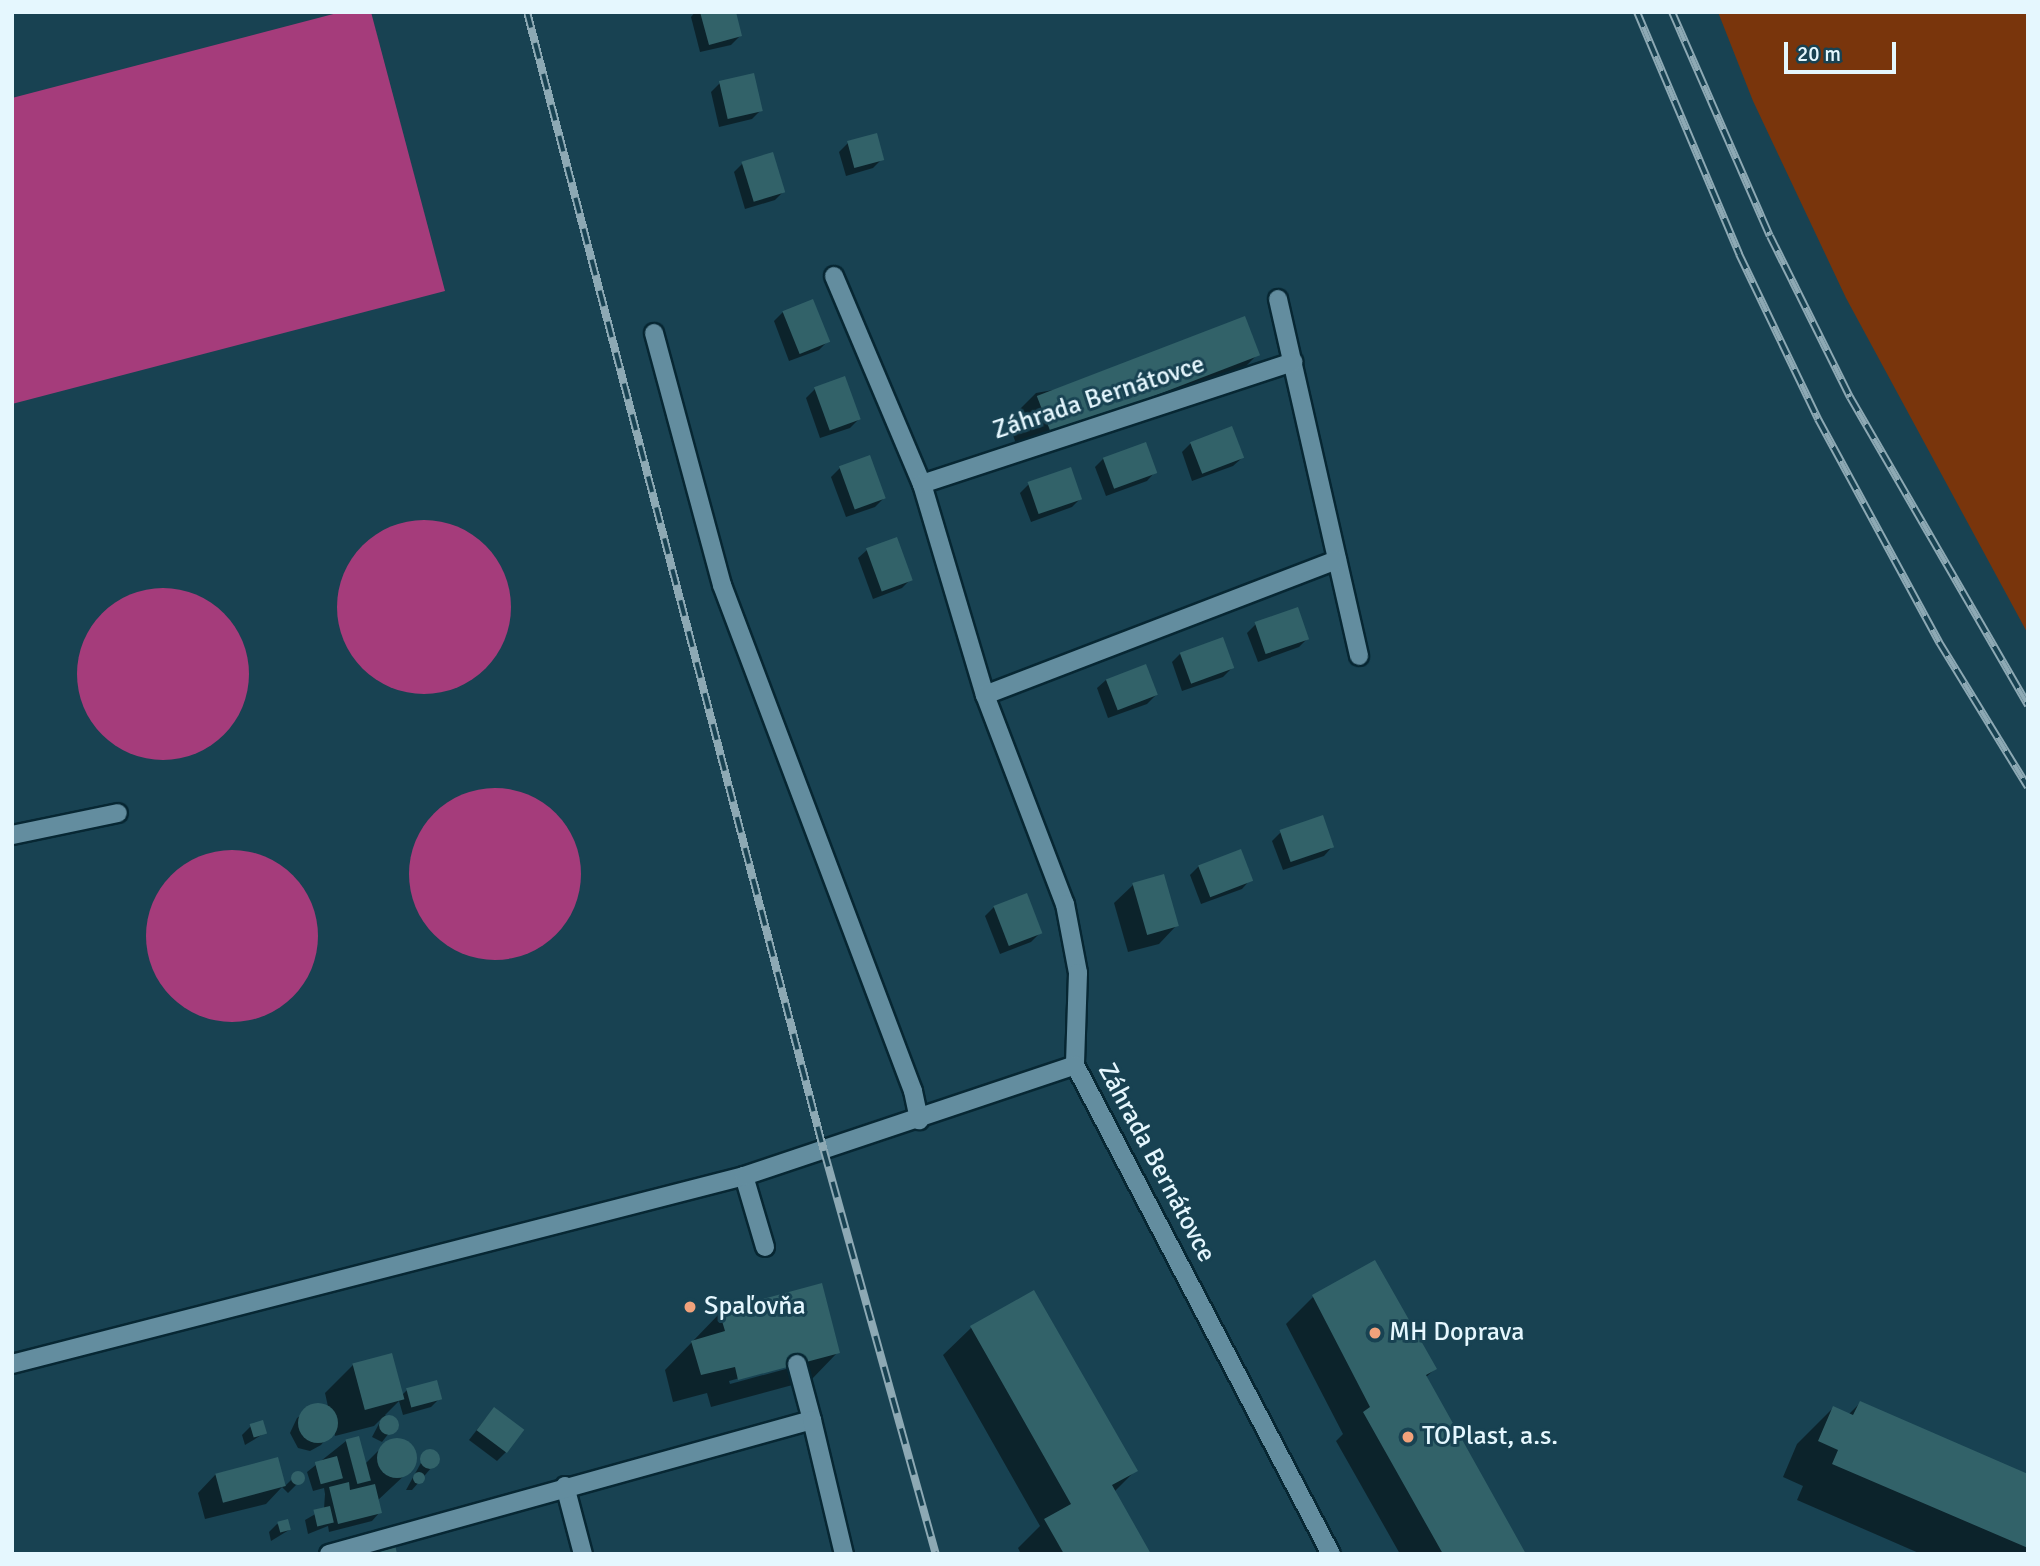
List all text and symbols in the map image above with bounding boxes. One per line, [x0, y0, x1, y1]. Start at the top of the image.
scale bar [1788, 28, 1900, 72]
text: 20 m [1797, 41, 1841, 67]
street label: Záhrada Bernátovce [989, 349, 1209, 447]
street label: Záhrada Bernátovce [1090, 1058, 1222, 1268]
place label: Spaľovňa [704, 1291, 806, 1323]
marker: Spaľovňa [682, 1299, 698, 1315]
place label: MH Doprava [1389, 1317, 1525, 1349]
marker: MH Doprava [1367, 1325, 1383, 1341]
place label: TOPlast, a.s. [1422, 1421, 1558, 1453]
marker: TOPlast, a.s. [1400, 1429, 1416, 1445]

